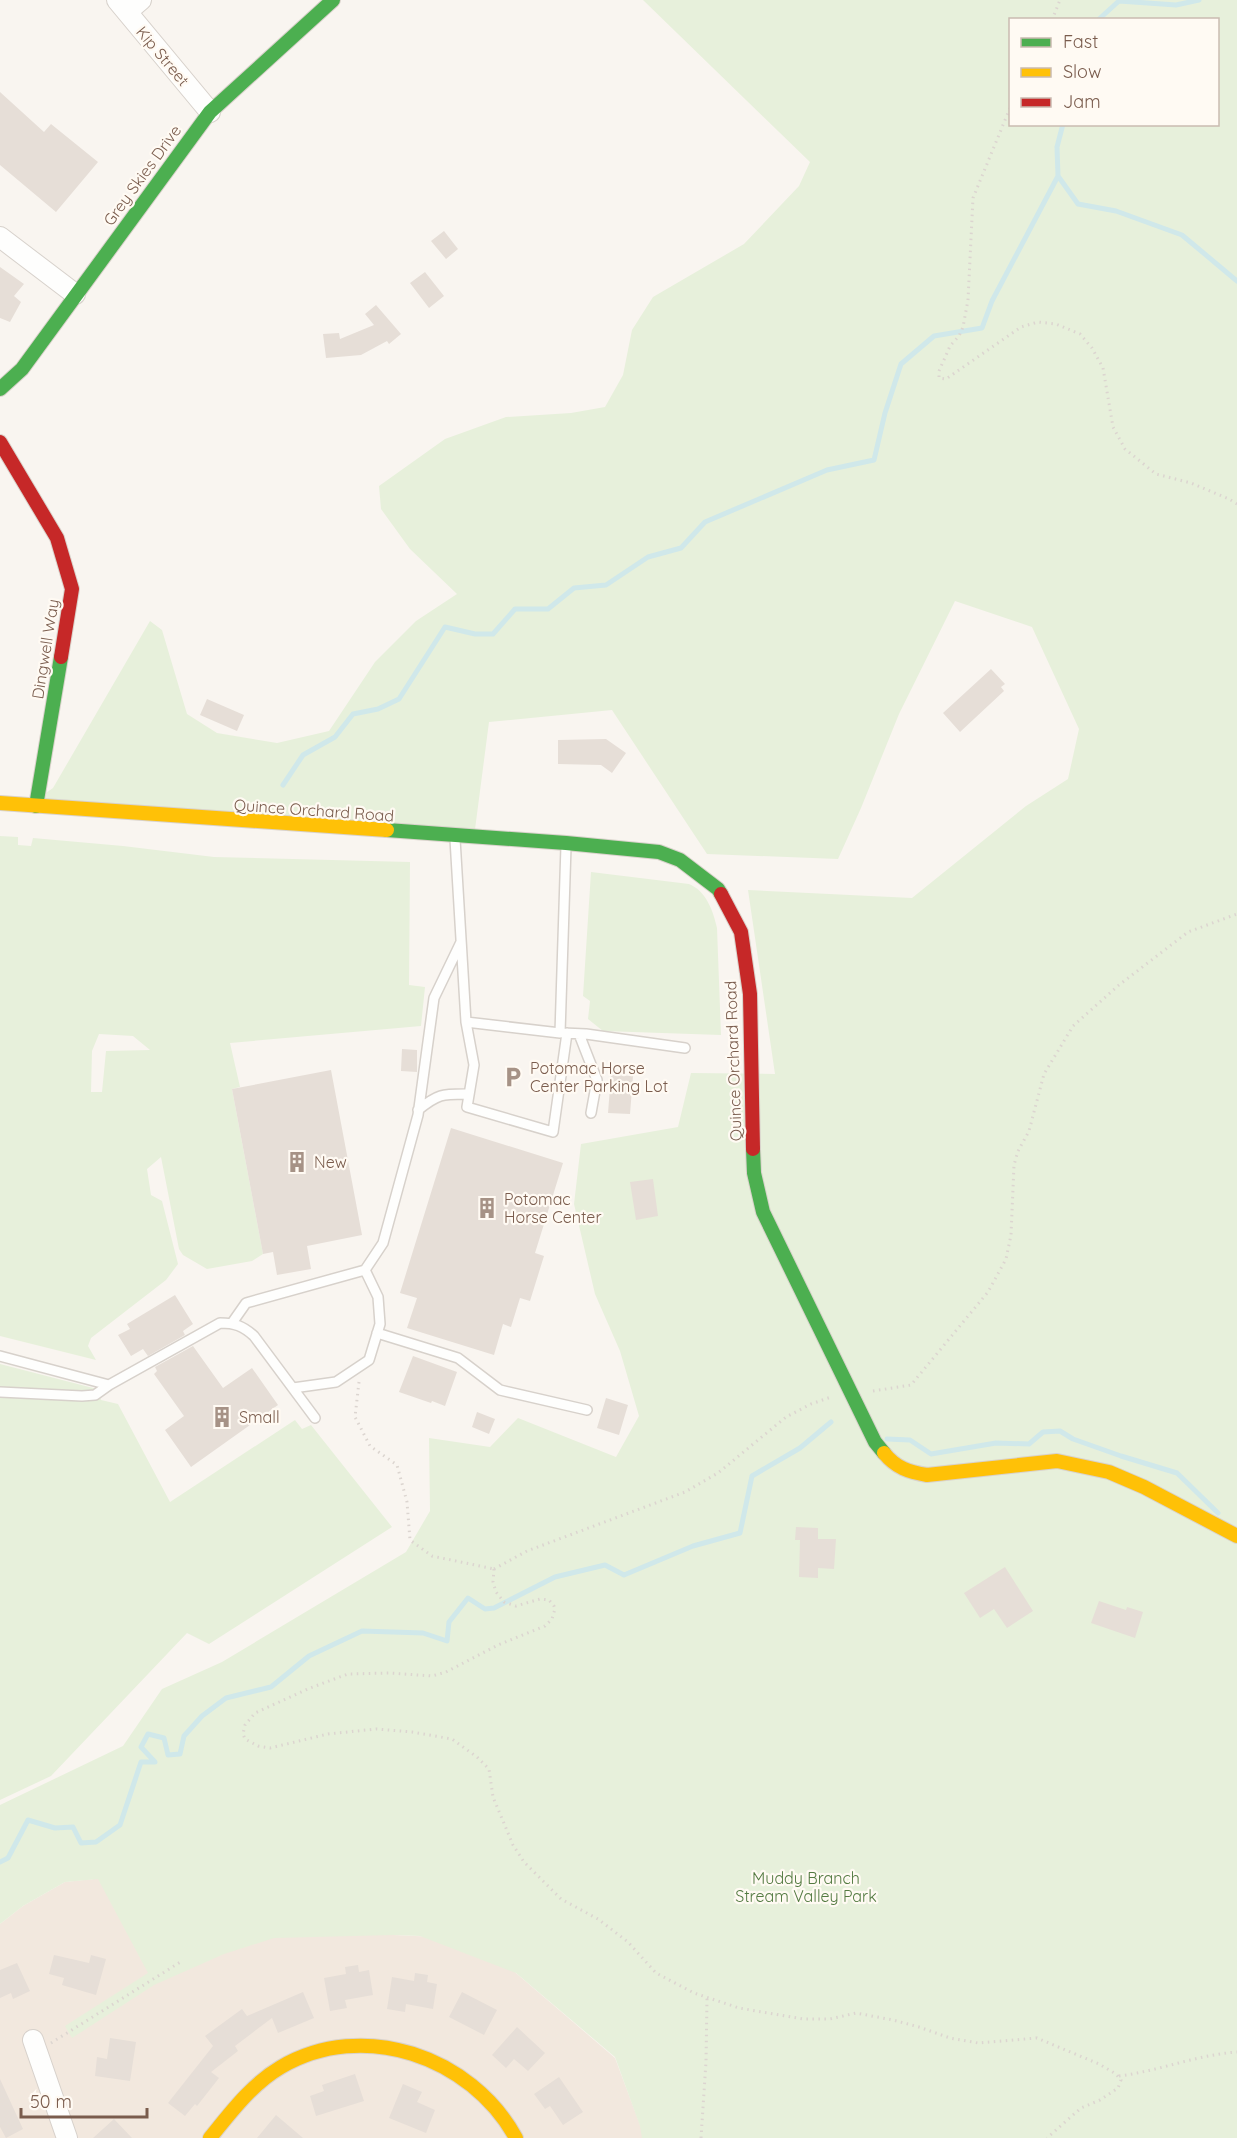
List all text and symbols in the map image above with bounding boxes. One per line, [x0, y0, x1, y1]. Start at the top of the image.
legend [1009, 18, 1219, 126]
street label: Kip Street [132, 22, 194, 90]
text: Fast [1063, 30, 1098, 53]
text: Slow [1063, 60, 1101, 83]
text: Jam [1063, 90, 1101, 113]
street label: Grey Skies Drive [99, 121, 185, 229]
street label: Dingwell Way [27, 598, 63, 700]
street label: Quince Orchard Road [233, 794, 395, 826]
street label: Quince Orchard Road [720, 980, 746, 1142]
place label: Potomac Horse Center Parking Lot [530, 1058, 668, 1096]
parking icon: Potomac Horse Center Parking Lot [501, 1065, 525, 1089]
building icon: New [285, 1150, 309, 1174]
place label: New [314, 1152, 347, 1172]
place label: Potomac Horse Center [504, 1189, 602, 1227]
building icon: Potomac Horse Center [475, 1196, 499, 1220]
building icon: Small [210, 1405, 234, 1429]
place label: Small [239, 1407, 280, 1427]
park label: Muddy Branch Stream Valley Park [735, 1868, 877, 1906]
scale bar [21, 2081, 147, 2119]
text: 50 m [30, 2090, 72, 2113]

